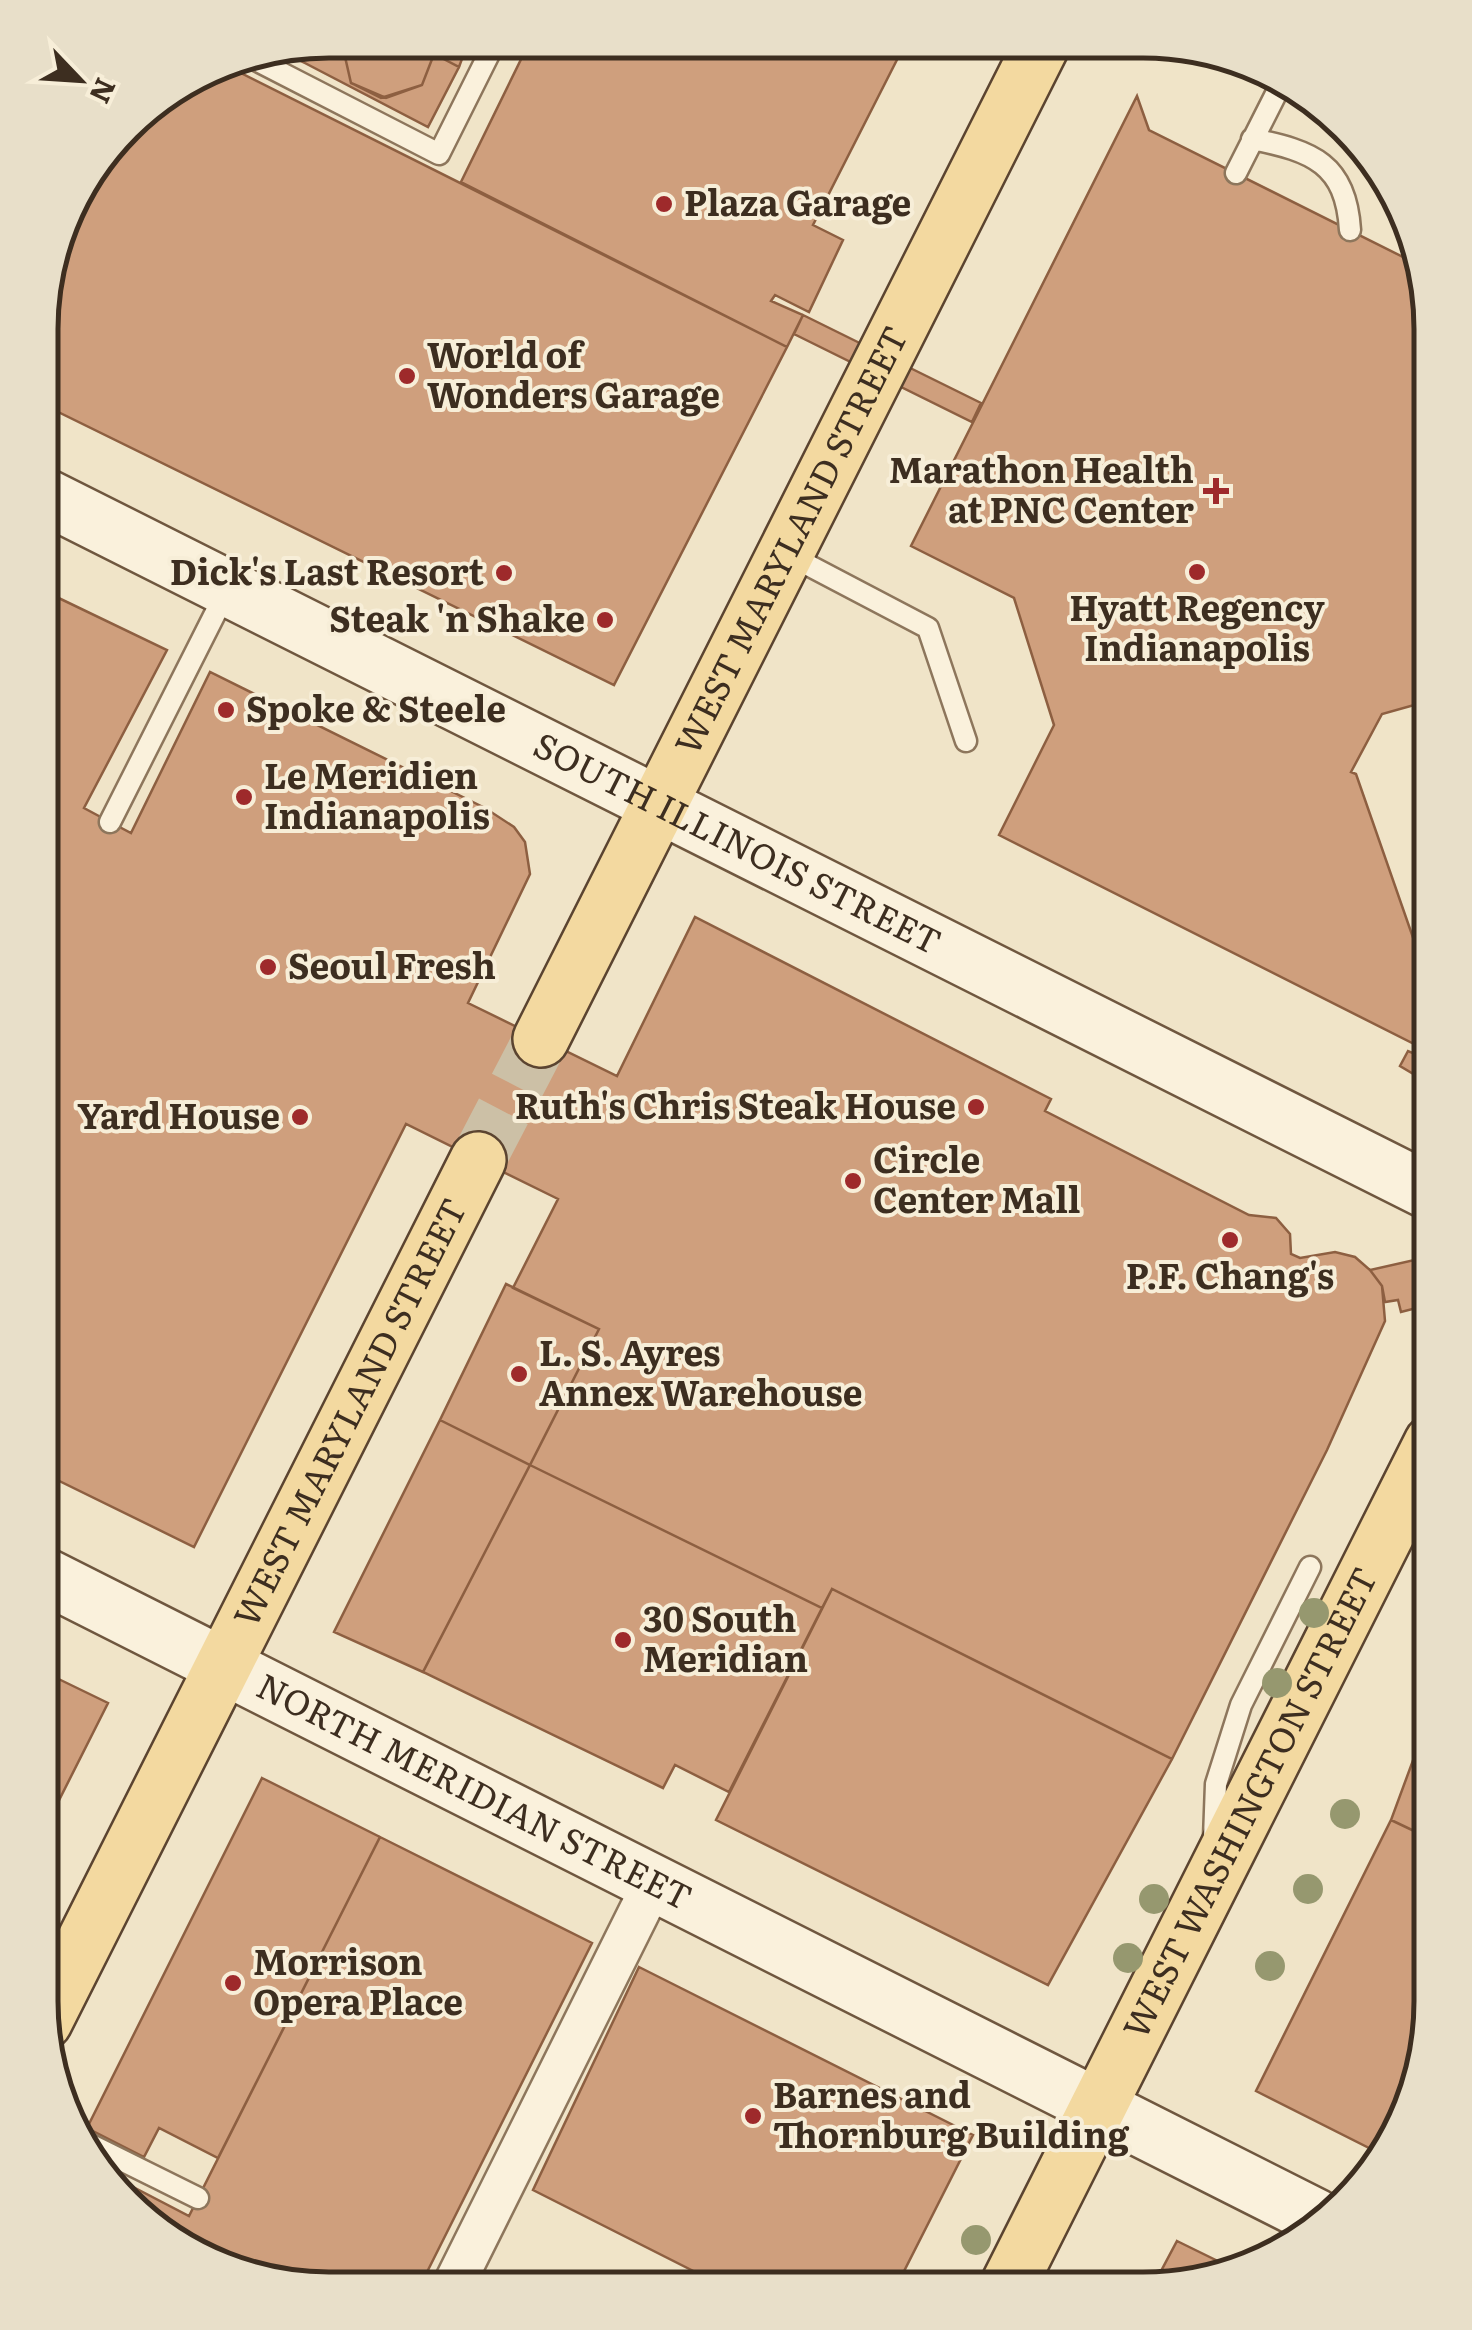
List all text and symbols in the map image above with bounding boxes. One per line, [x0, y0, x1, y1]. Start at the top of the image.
north arrow [30, 30, 130, 130]
text: N [80, 72, 128, 111]
place label: Plaza Garage [684, 175, 911, 227]
marker: Plaza Garage [653, 193, 675, 215]
street label: WEST MARYLAND STREET [660, 316, 919, 762]
place label: World of Wonders Garage [427, 327, 720, 419]
marker: World of Wonders Garage [396, 365, 418, 387]
place label: Marathon Health at PNC Center [889, 442, 1194, 534]
marker: Marathon Health at PNC Center [1203, 478, 1229, 504]
place label: Dick's Last Resort [170, 544, 485, 596]
marker: Hyatt Regency Indianapolis [1186, 561, 1208, 583]
marker: Dick's Last Resort [493, 562, 515, 584]
place label: Hyatt Regency Indianapolis [1069, 580, 1325, 672]
place label: Steak 'n Shake [329, 591, 585, 643]
marker: Steak 'n Shake [594, 609, 616, 631]
place label: Spoke & Steele [246, 681, 506, 733]
marker: Spoke & Steele [215, 699, 237, 721]
street label: SOUTH ILLINOIS STREET [526, 717, 951, 966]
place label: Le Meridien Indianapolis [264, 748, 490, 840]
marker: Le Meridien Indianapolis [233, 786, 255, 808]
place label: Seoul Fresh [288, 938, 496, 990]
marker: Seoul Fresh [257, 956, 279, 978]
place label: Ruth's Chris Steak House [515, 1078, 956, 1130]
place label: Yard House [77, 1088, 280, 1140]
marker: Ruth's Chris Steak House [965, 1096, 987, 1118]
marker: Yard House [289, 1106, 311, 1128]
place label: Circle Center Mall [873, 1132, 1081, 1224]
marker: Circle Center Mall [842, 1170, 864, 1192]
street label: WEST MARYLAND STREET [218, 1188, 478, 1635]
marker: P.F. Chang's [1219, 1229, 1241, 1251]
place label: P.F. Chang's [1126, 1248, 1334, 1300]
place label: L. S. Ayres Annex Warehouse [539, 1325, 862, 1417]
marker: L. S. Ayres Annex Warehouse [508, 1363, 530, 1385]
street label: WEST WASHINGTON STREET [1108, 1557, 1389, 2046]
place label: 30 South Meridian [643, 1591, 808, 1683]
marker: 30 South Meridian [612, 1629, 634, 1651]
street label: NORTH MERIDIAN STREET [249, 1658, 702, 1921]
place label: Morrison Opera Place [253, 1934, 463, 2026]
marker: Morrison Opera Place [222, 1972, 244, 1994]
place label: Barnes and Thornburg Building [773, 2067, 1130, 2159]
marker: Barnes and Thornburg Building [742, 2105, 764, 2127]

